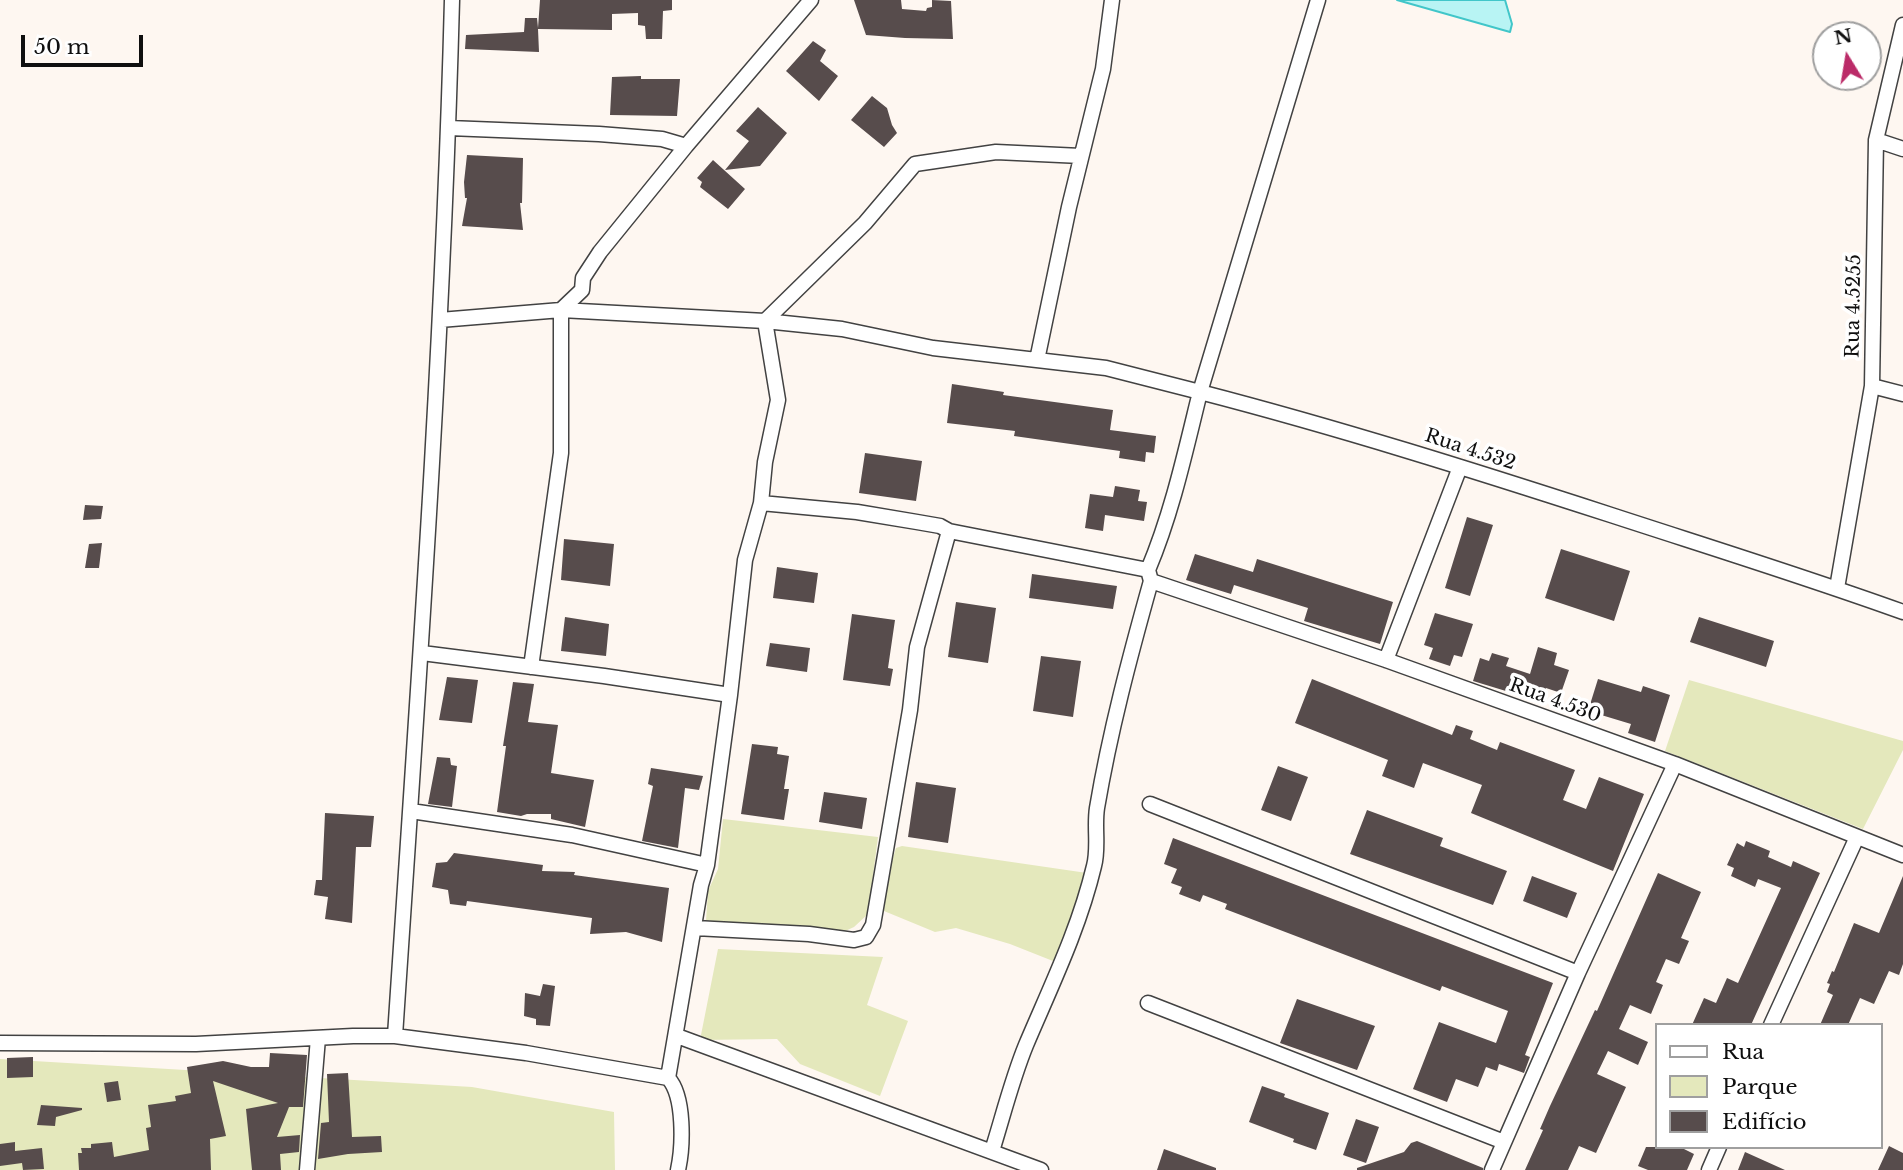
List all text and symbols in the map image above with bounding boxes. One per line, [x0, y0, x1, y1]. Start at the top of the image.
scale bar [24, 21, 147, 65]
north arrow [1812, 21, 1882, 91]
text: N [1832, 24, 1854, 50]
text: 50 m [34, 34, 89, 60]
street label: Rua 4.5255 [1842, 254, 1866, 358]
street label: Rua 4.532 [1422, 425, 1518, 475]
street label: Rua 4.530 [1506, 674, 1604, 728]
legend [1654, 1023, 1882, 1149]
text: Rua [1722, 1039, 1764, 1065]
text: Parque [1722, 1074, 1797, 1100]
text: Edifício [1722, 1109, 1807, 1135]

